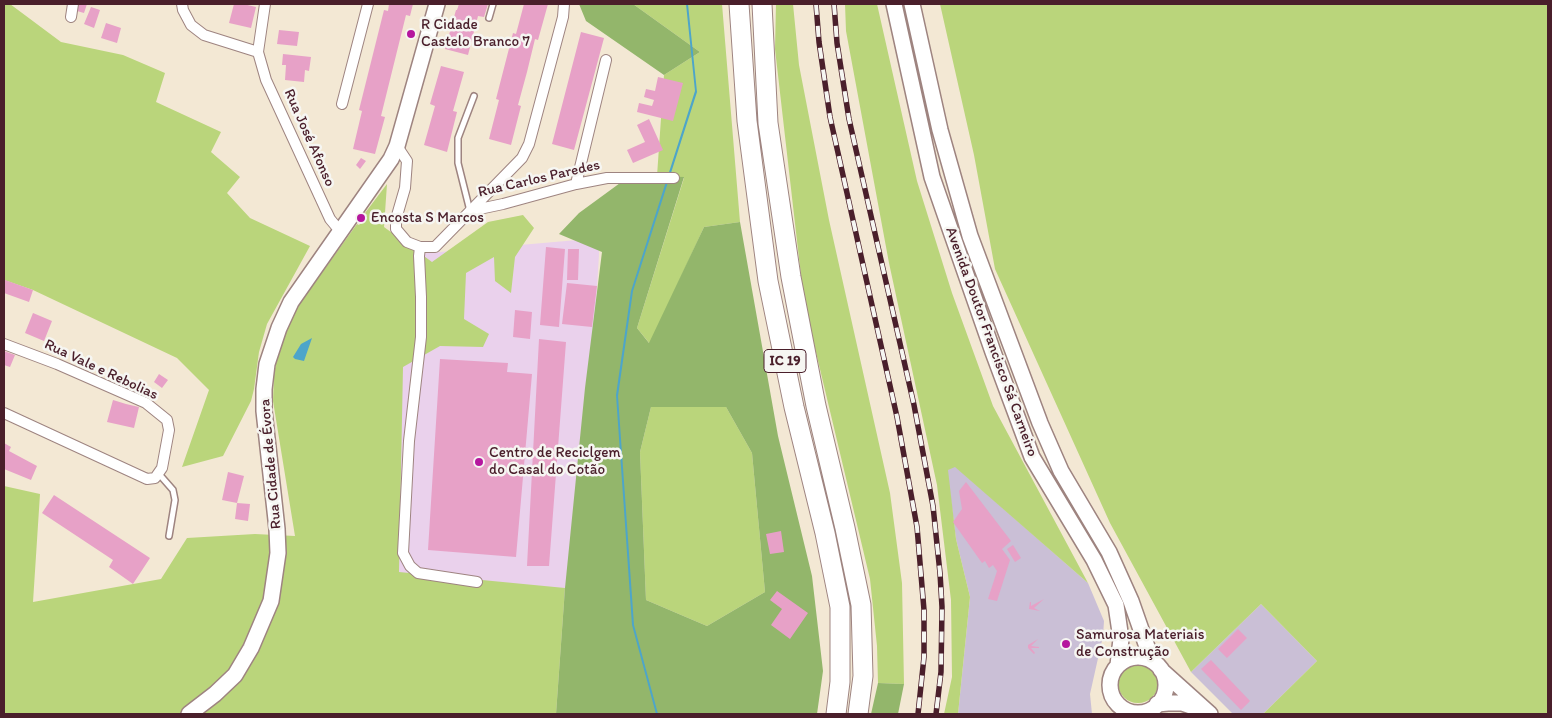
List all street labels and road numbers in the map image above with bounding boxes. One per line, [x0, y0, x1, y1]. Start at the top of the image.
street label: Rua José Afonso [279, 86, 339, 190]
street label: Rua Carlos Paredes [476, 156, 602, 202]
street label: Avenida Doutor Francisco Sá Carneiro [941, 225, 1041, 459]
street label: Rua Vale e Rebolias [41, 336, 161, 404]
road number: IC 19 [764, 350, 806, 372]
street label: Rua Cidade de Évora [256, 398, 286, 530]

